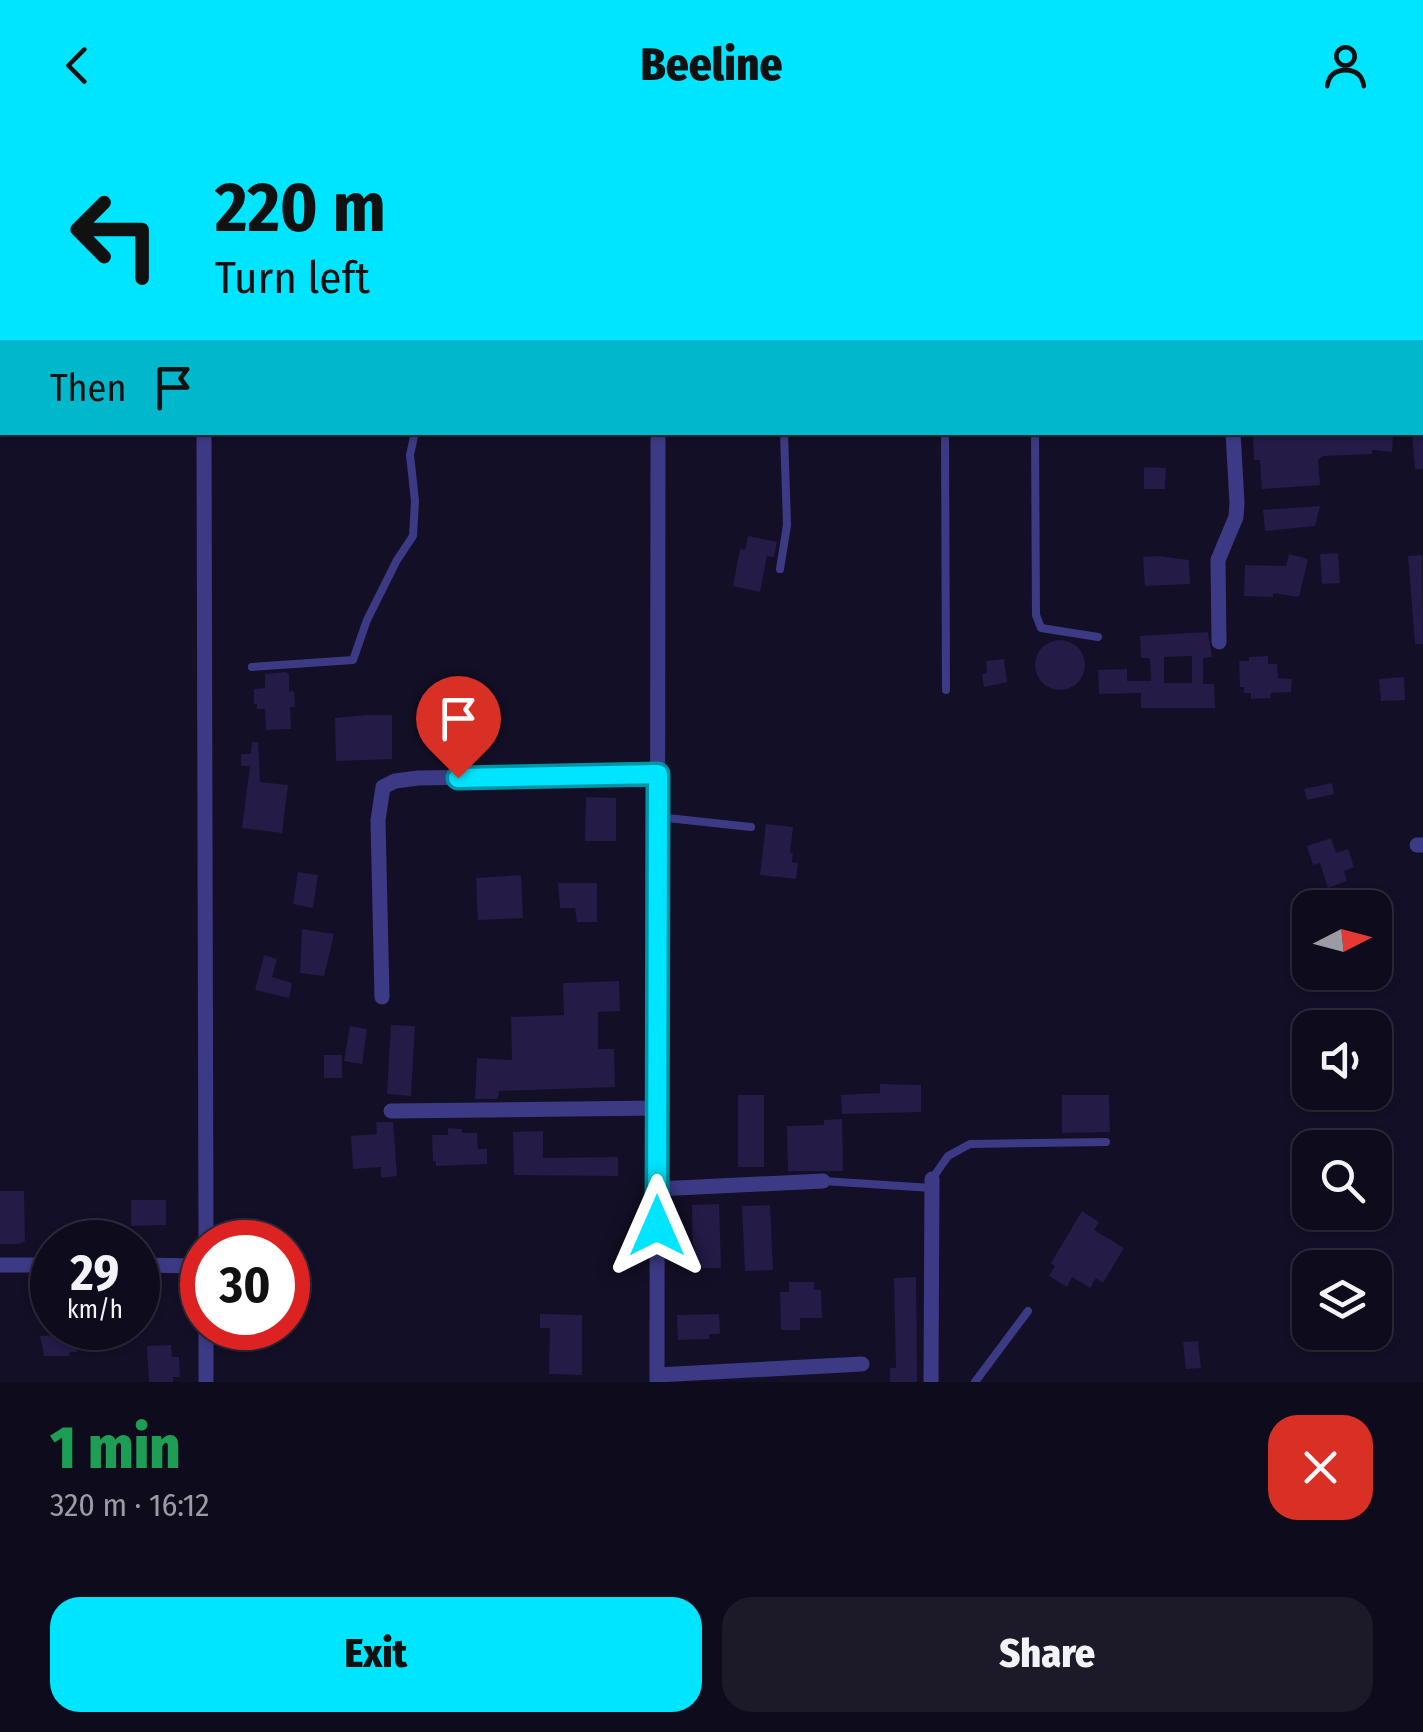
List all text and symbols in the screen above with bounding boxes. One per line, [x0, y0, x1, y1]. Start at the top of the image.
icon: back [50, 38, 105, 93]
text: Beeline [641, 38, 782, 92]
icon: person [1318, 38, 1373, 93]
text: 220 m [215, 166, 386, 250]
icon: left [50, 170, 180, 300]
text: Turn left [215, 251, 370, 305]
icon: arrive [146, 360, 201, 415]
text: Then [50, 365, 126, 411]
pin [416, 676, 501, 779]
icon: arrive [431, 691, 486, 746]
north arrow [1292, 890, 1392, 990]
map controls [1292, 890, 1392, 1350]
button: sound [1292, 1010, 1392, 1110]
button: search [1292, 1130, 1392, 1230]
position arrow [605, 1174, 709, 1278]
speed limit sign: 30 [180, 1220, 310, 1350]
text: 29 [71, 1243, 119, 1303]
button: layers [1292, 1250, 1392, 1350]
text: km/h [67, 1295, 123, 1325]
text: 1 min [50, 1412, 181, 1484]
button: close [1268, 1415, 1373, 1520]
text: 320 m · 16:12 [50, 1486, 209, 1524]
button: Exit [50, 1597, 702, 1712]
button: Share [722, 1597, 1373, 1712]

